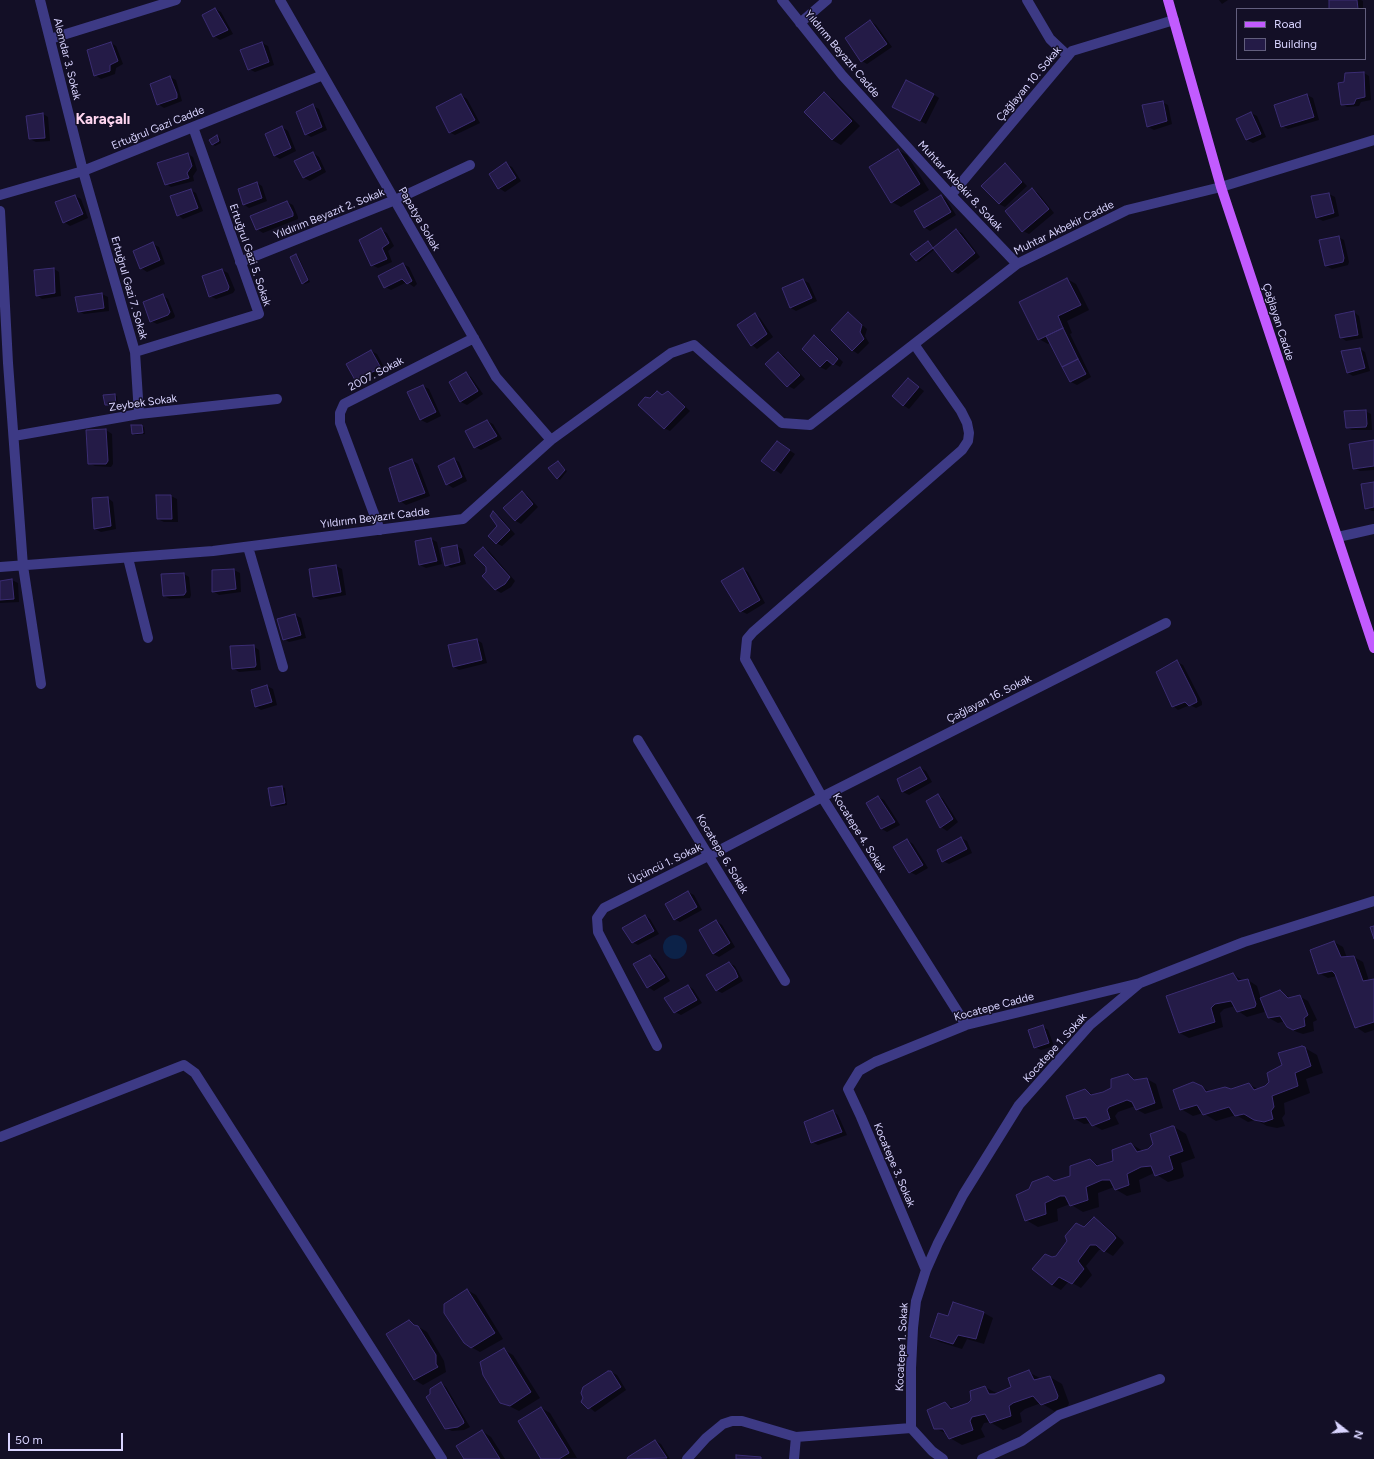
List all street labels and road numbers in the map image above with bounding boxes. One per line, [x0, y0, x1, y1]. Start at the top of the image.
street label: Yıldırım Beyazıt Cadde [802, 8, 882, 100]
street label: Alemdar 3. Sokak [50, 17, 84, 101]
street label: Çağlayan 10. Sokak [994, 44, 1064, 124]
street label: Ertuğrul Gazi Cadde [110, 103, 206, 153]
street label: Muhtar Akbekir 8. Sokak [915, 138, 1005, 234]
street label: Papatya Sokak [395, 185, 443, 253]
street label: Yıldırım Beyazıt 2. Sokak [272, 186, 386, 242]
street label: Muhtar Akbekir Cadde [1012, 198, 1116, 258]
street label: Ertuğrul Gazi 5. Sokak [226, 202, 274, 308]
street label: Ertuğrul Gazi 7. Sokak [108, 235, 150, 341]
street label: Çağlayan Cadde [1259, 282, 1297, 362]
street label: 2007. Sokak [346, 354, 406, 394]
street label: Zeybek Sokak [108, 392, 178, 414]
street label: Yıldırım Beyazıt Cadde [320, 505, 430, 531]
street label: Çağlayan 16. Sokak [945, 672, 1033, 726]
street label: Kocatepe 4. Sokak [829, 791, 889, 875]
street label: Kocatepe 6. Sokak [693, 812, 751, 896]
street label: Üçüncü 1. Sokak [626, 841, 704, 887]
street label: Kocatepe Cadde [953, 990, 1035, 1024]
street label: Kocatepe 1. Sokak [1020, 1011, 1090, 1085]
street label: Kocatepe 3. Sokak [870, 1121, 918, 1209]
street label: Kocatepe 1. Sokak [893, 1302, 911, 1392]

